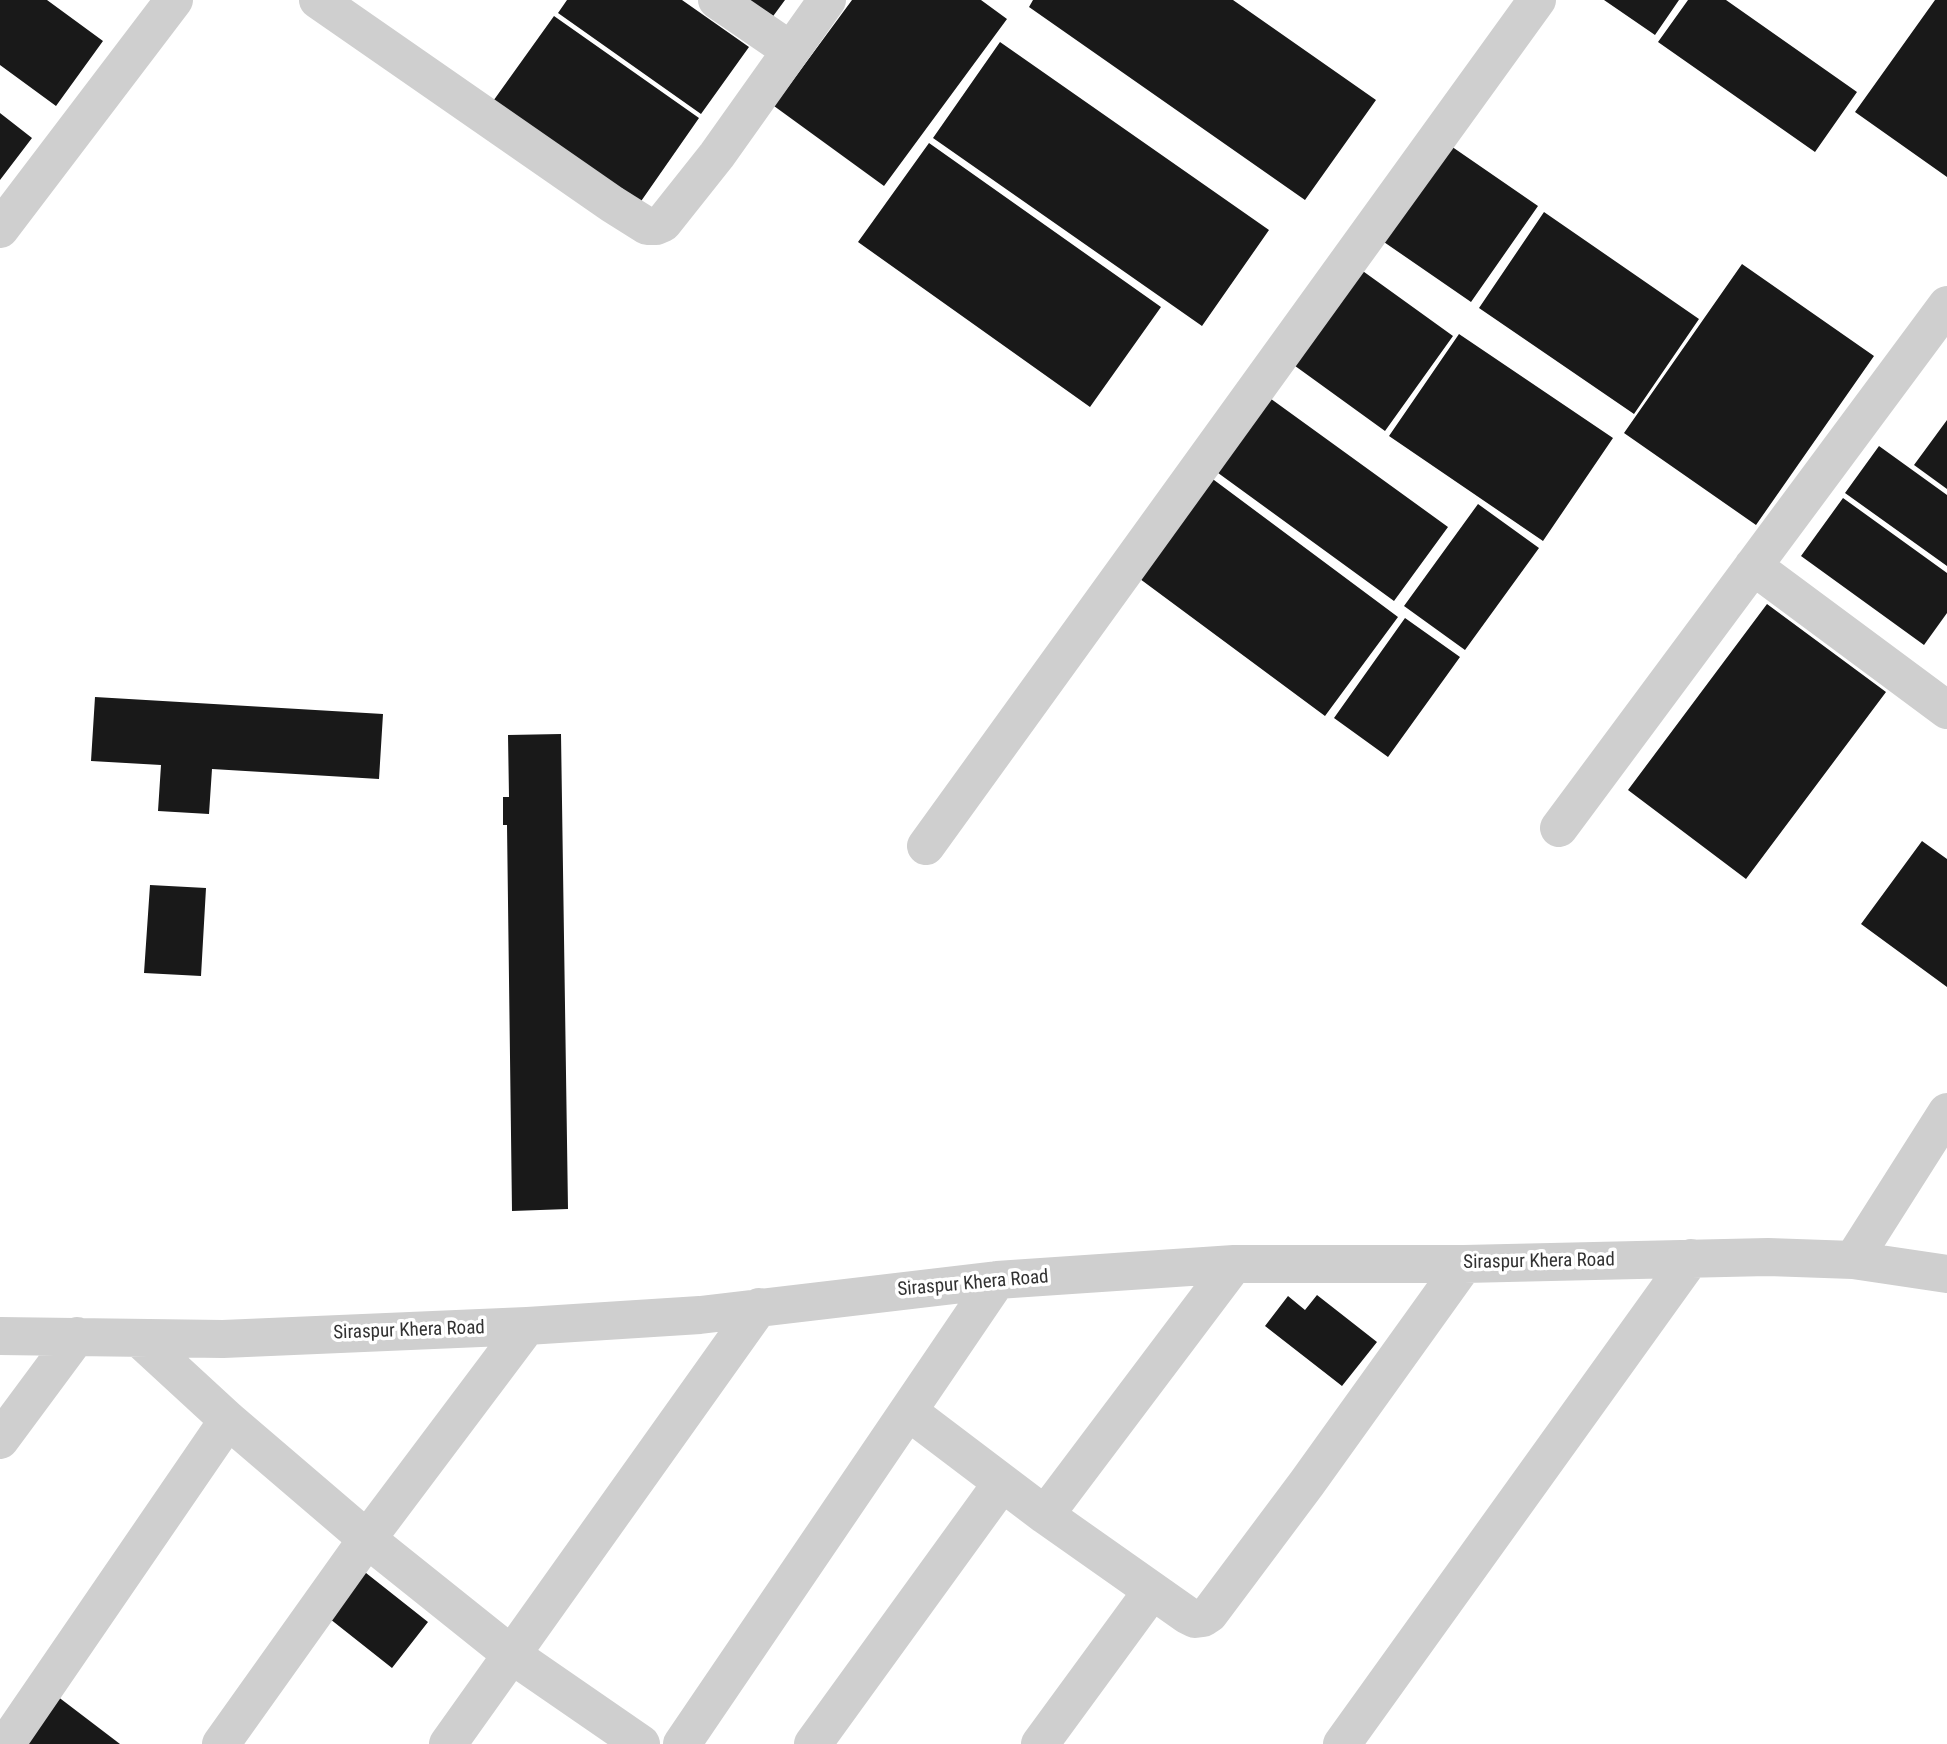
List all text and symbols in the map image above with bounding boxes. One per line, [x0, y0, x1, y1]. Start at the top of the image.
street label: Siraspur Khera Road [1463, 1249, 1615, 1275]
street label: Siraspur Khera Road [897, 1266, 1049, 1302]
street label: Siraspur Khera Road [333, 1317, 485, 1345]

